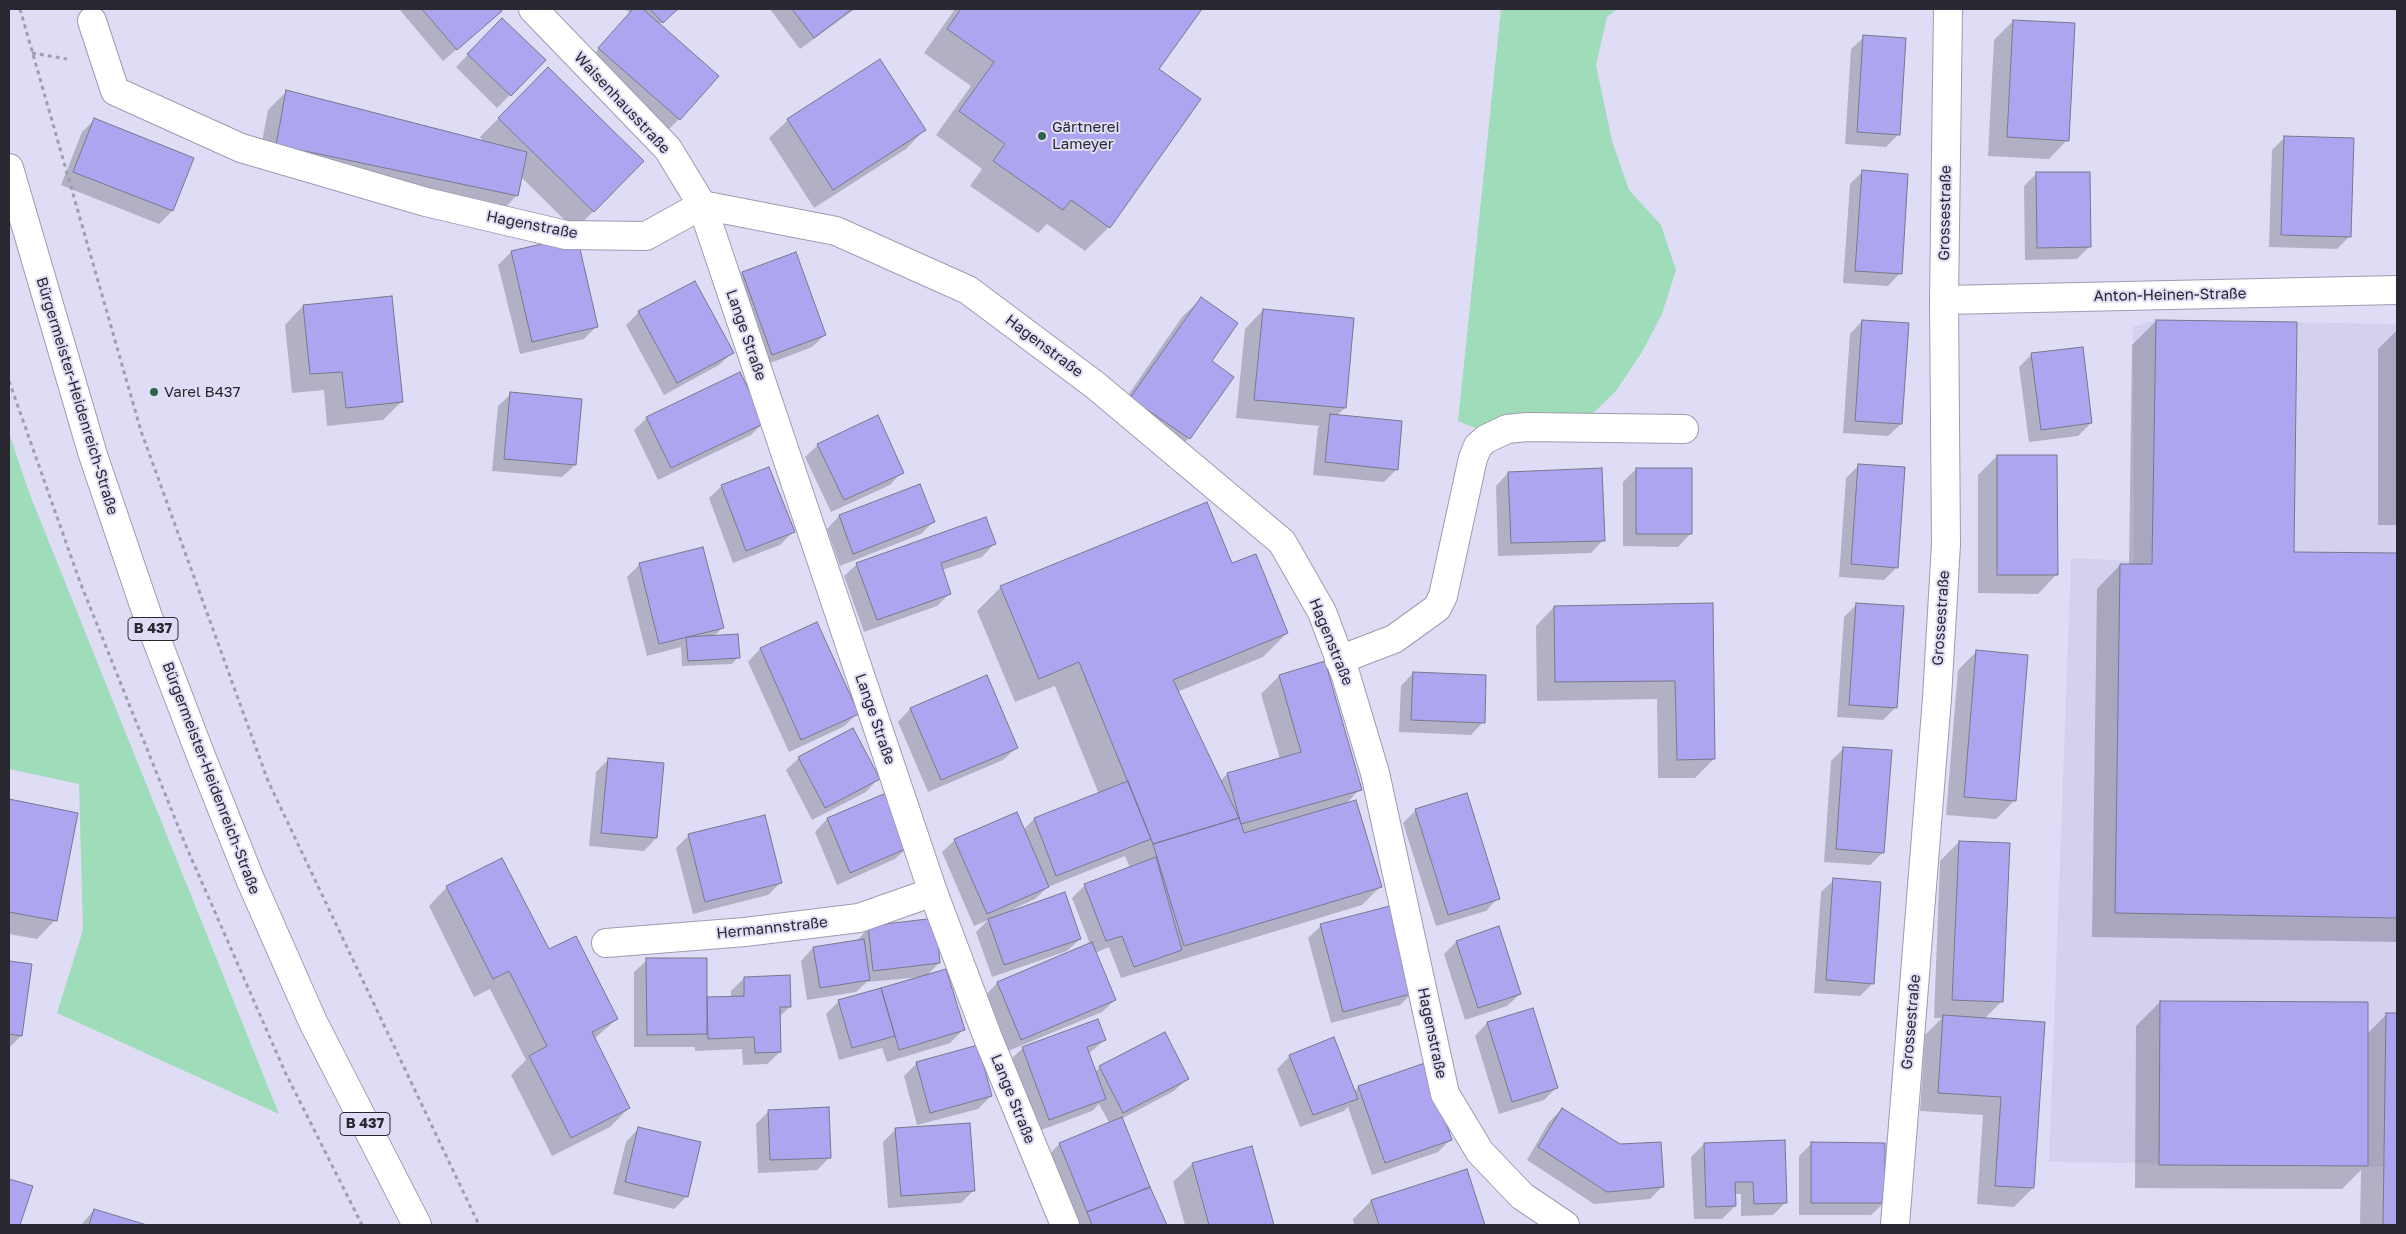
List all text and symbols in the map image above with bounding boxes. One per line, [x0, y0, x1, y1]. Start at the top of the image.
street label: Waisenhausstraße [570, 48, 674, 158]
place label: Gärtnerei Lameyer [1052, 118, 1120, 153]
marker: Gärtnerei Lameyer [1036, 130, 1048, 142]
street label: Grossestraße [1935, 165, 1955, 261]
street label: Hagenstraße [485, 207, 579, 243]
street label: Bürgermeister-Heidenreich-Straße [32, 275, 122, 517]
street label: Anton-Heinen-Straße [2093, 285, 2247, 305]
street label: Lange Straße [722, 287, 770, 383]
street label: Hagenstraße [1002, 311, 1086, 381]
place label: Varel B437 [164, 383, 240, 401]
marker: Varel B437 [148, 386, 160, 398]
street label: Grossestraße [1929, 570, 1953, 666]
street label: Hagenstraße [1305, 596, 1357, 688]
road number: B 437 [128, 618, 178, 640]
street label: Bürgermeister-Heidenreich-Straße [158, 659, 264, 897]
street label: Lange Straße [851, 671, 899, 767]
street label: Hermannstraße [716, 913, 828, 943]
street label: Grossestraße [1898, 974, 1924, 1070]
street label: Hagenstraße [1414, 986, 1450, 1080]
street label: Lange Straße [987, 1052, 1039, 1146]
road number: B 437 [340, 1112, 390, 1136]

